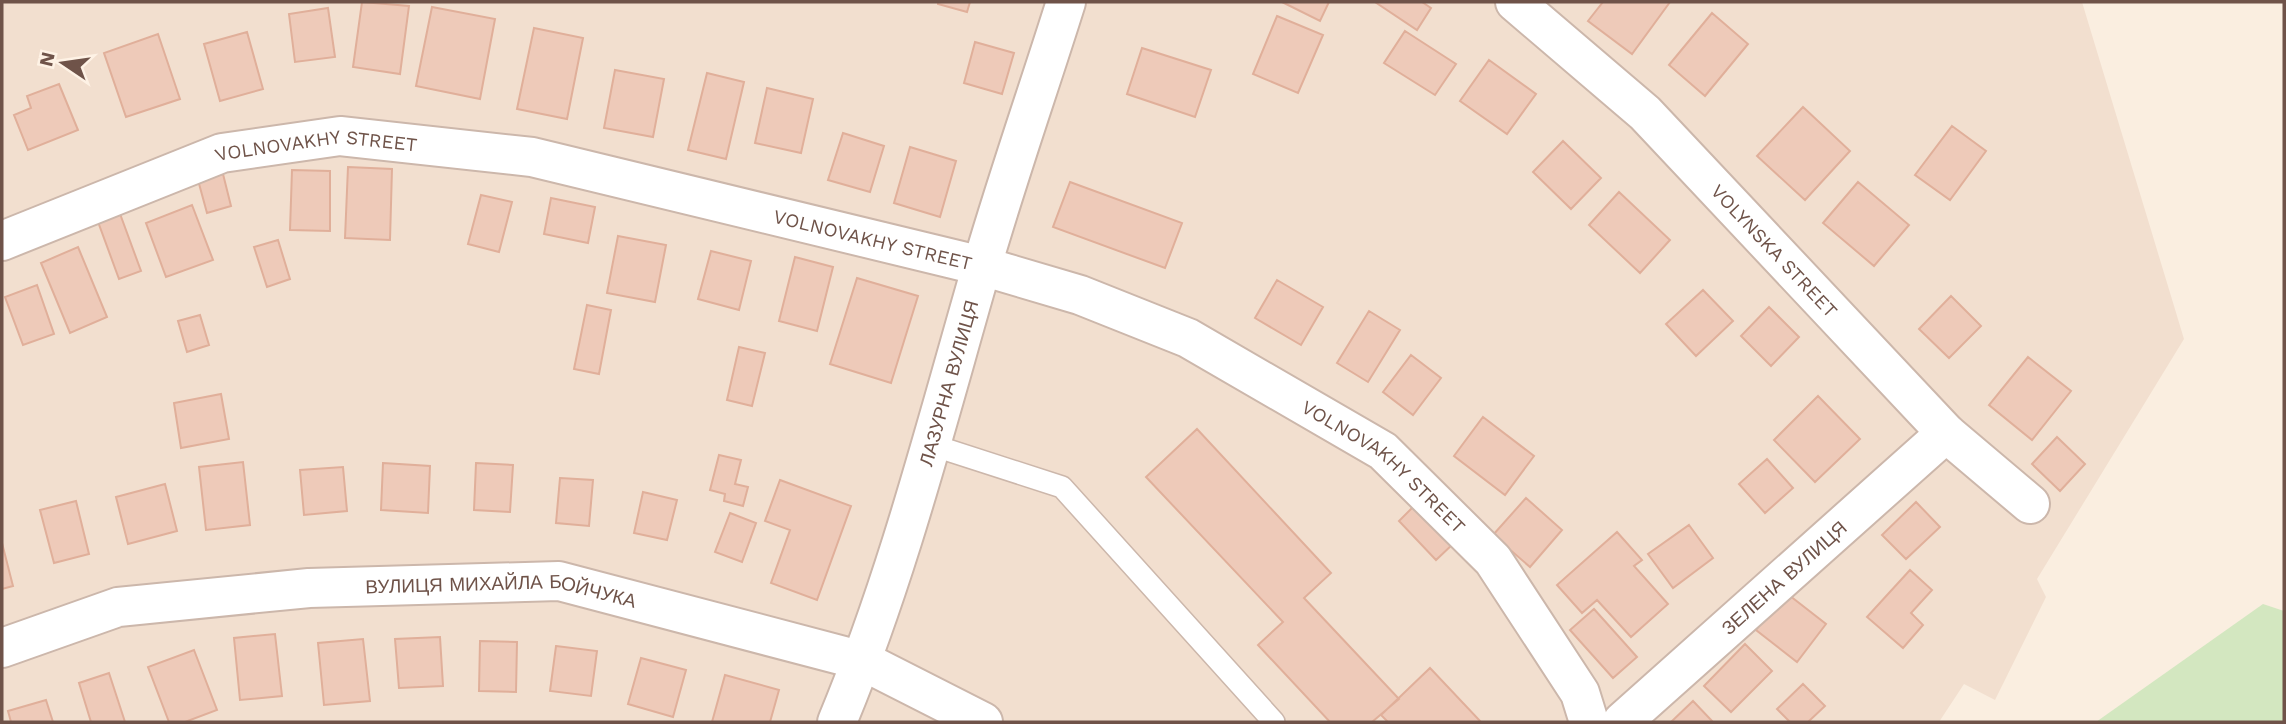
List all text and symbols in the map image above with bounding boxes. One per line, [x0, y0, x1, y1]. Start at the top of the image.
north arrow [28, 28, 98, 98]
text: N [34, 50, 60, 69]
street label: VOLNOVAKHY STREET [211, 125, 418, 166]
street label: VOLYNSKA STREET [1706, 179, 1843, 322]
street label: VOLNOVAKHY STREET [771, 204, 975, 275]
street label: ЛАЗУРНА ВУЛИЦЯ [914, 298, 983, 469]
street label: VOLNOVAKHY STREET [1298, 395, 1470, 538]
street label: ЗЕЛЕНА ВУЛИЦЯ [1717, 516, 1851, 639]
street label: ВУЛИЦЯ МИХАЙЛА БОЙЧУКА [365, 569, 639, 612]

